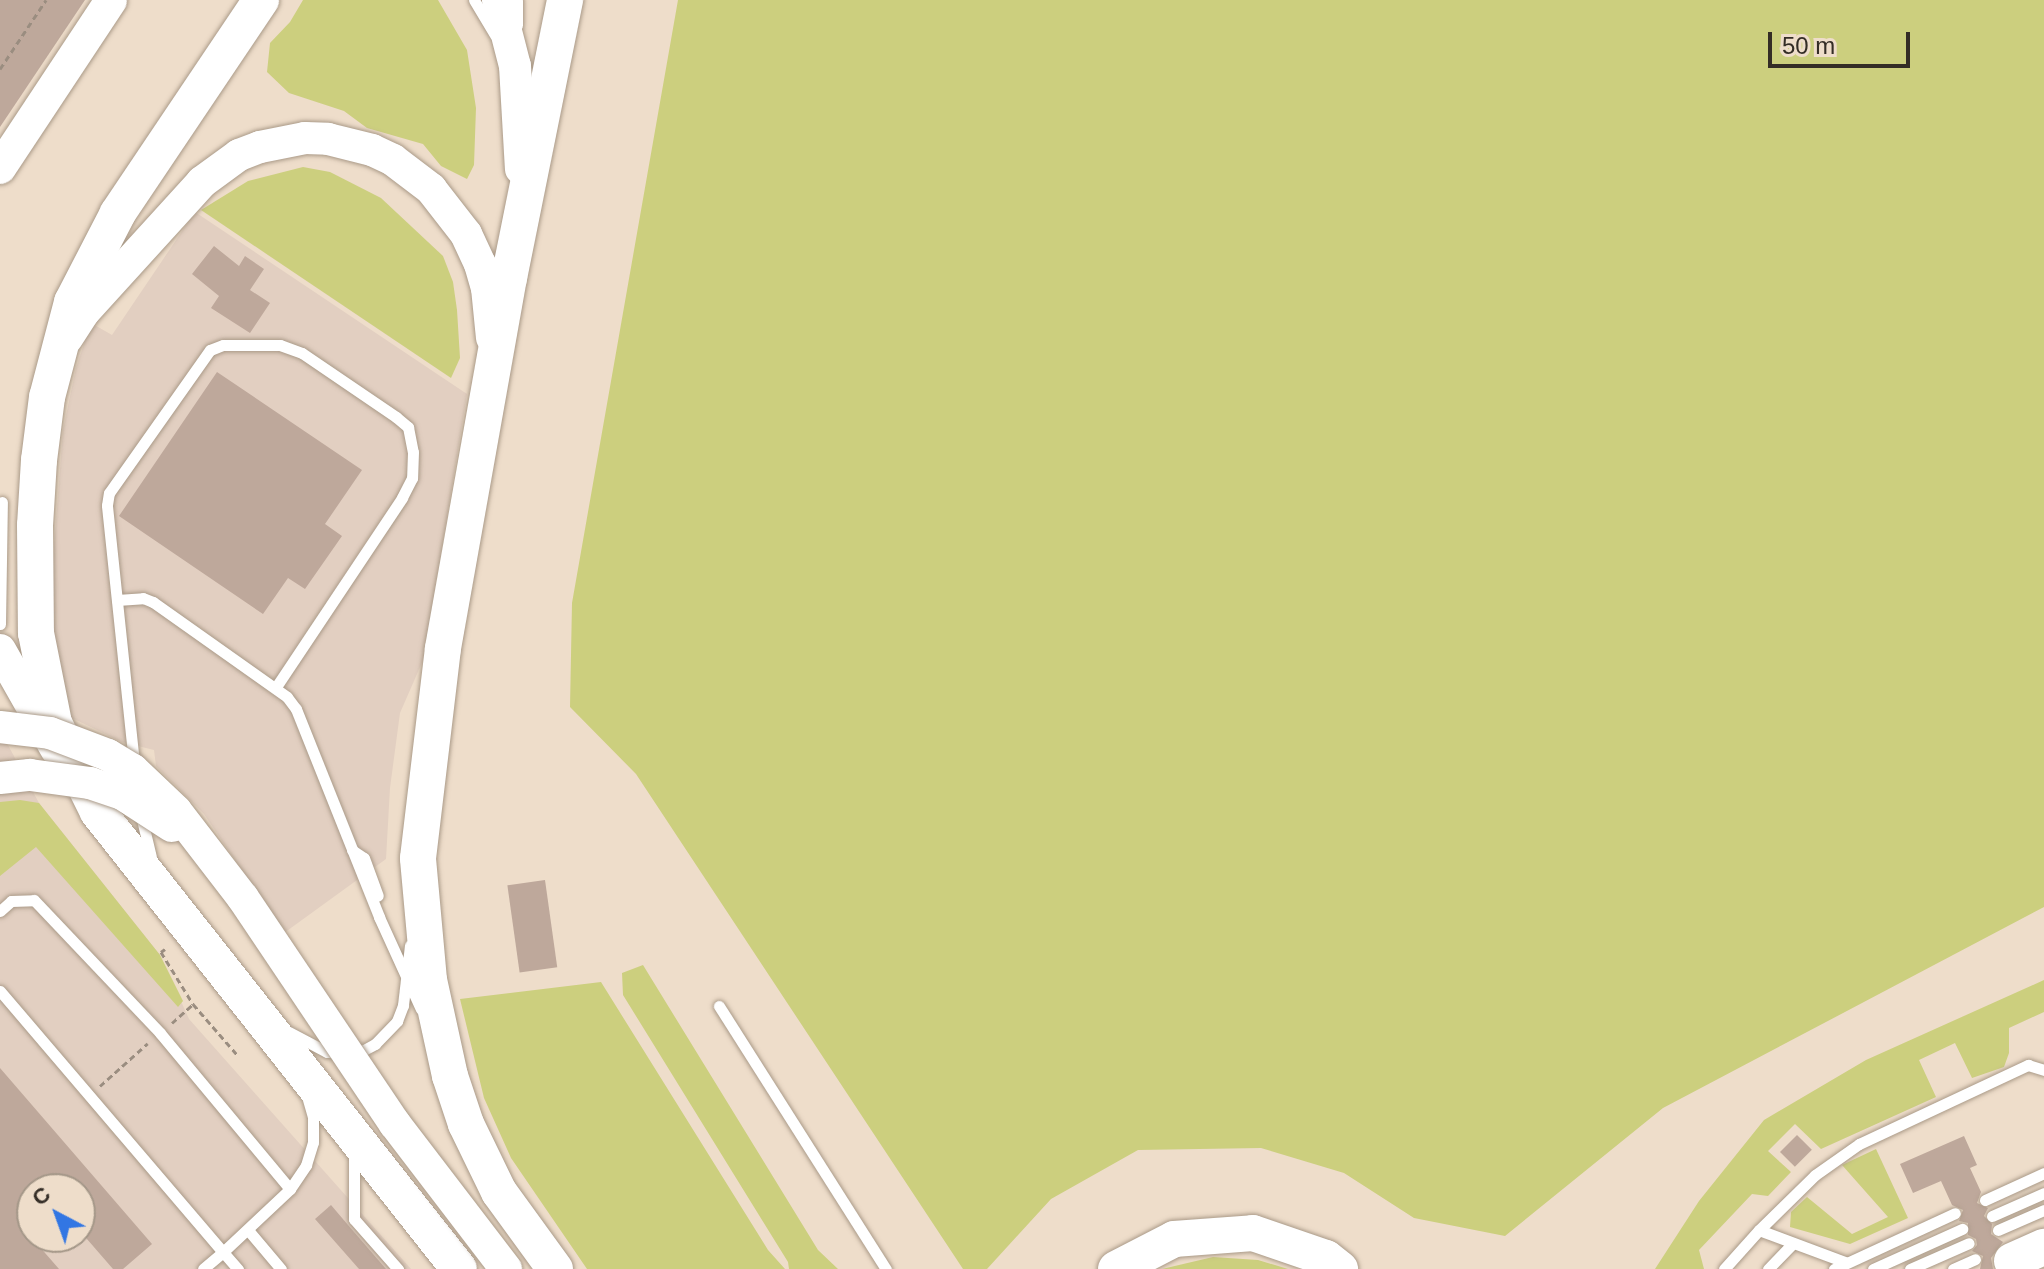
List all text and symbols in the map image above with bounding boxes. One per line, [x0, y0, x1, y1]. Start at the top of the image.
scale bar [1772, 16, 1914, 66]
text: 50 m [1782, 32, 1835, 59]
north arrow [16, 1173, 96, 1253]
text: С [27, 1181, 55, 1211]

